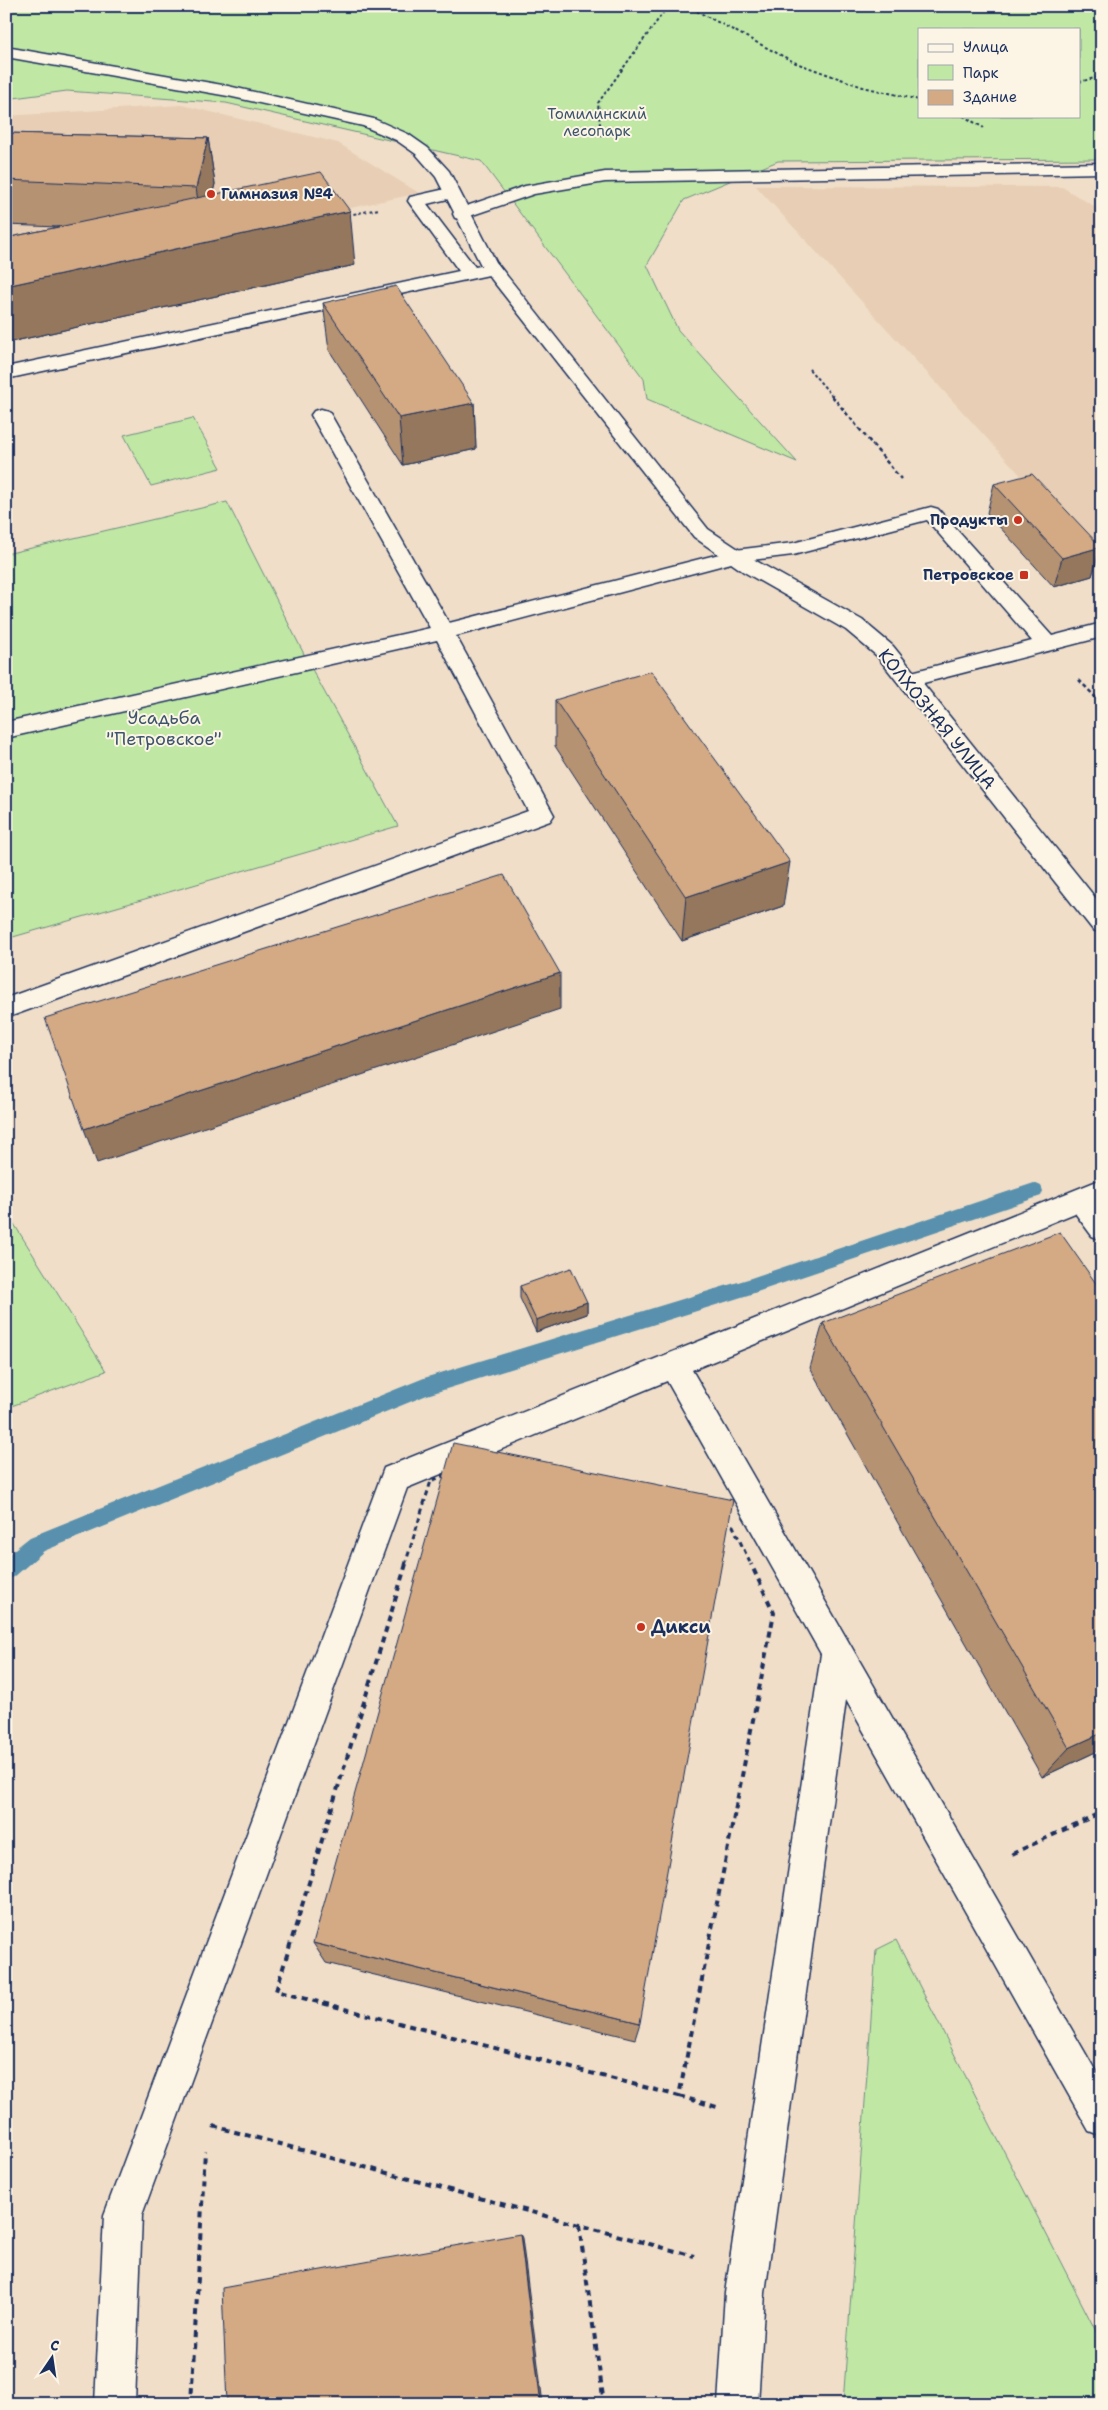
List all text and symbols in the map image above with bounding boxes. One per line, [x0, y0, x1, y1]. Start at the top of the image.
legend [918, 28, 1080, 118]
text: Улица [963, 37, 1009, 57]
text: Парк [963, 63, 999, 83]
text: Здание [963, 87, 1017, 107]
park label: Томилинский лесопарк [547, 104, 647, 141]
place label: Гимназия №4 [221, 184, 334, 204]
marker: Гимназия №4 [205, 188, 217, 200]
place label: Продукты [930, 510, 1008, 530]
marker: Продукты [1012, 514, 1024, 526]
place label: Петровское [923, 565, 1014, 585]
marker: Петровское [1018, 569, 1030, 581]
street label: КОЛХОЗНАЯ УЛИЦА [873, 644, 1001, 794]
park label: Усадьба "Петровское" [106, 706, 222, 751]
place label: Дикси [651, 1615, 711, 1639]
marker: Дикси [635, 1621, 647, 1633]
north arrow [28, 2332, 78, 2382]
text: С [49, 2336, 61, 2355]

